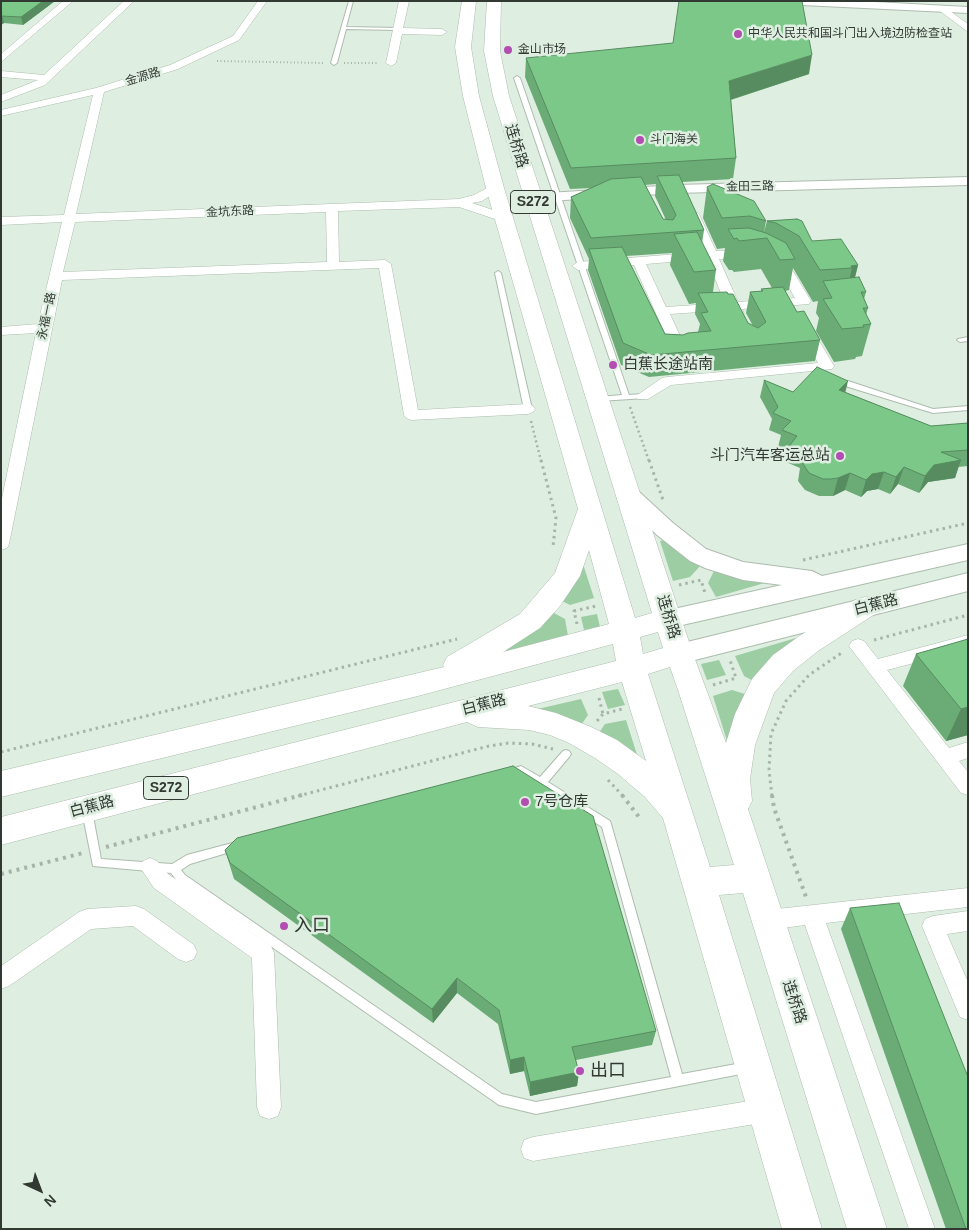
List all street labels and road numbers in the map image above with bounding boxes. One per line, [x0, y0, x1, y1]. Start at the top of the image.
street label: 金源路 [124, 65, 162, 89]
street label: 连桥路 [501, 122, 531, 170]
street label: 金田三路 [726, 179, 774, 195]
road number: S272 [510, 190, 556, 213]
street label: 金坑东路 [206, 204, 254, 220]
street label: 永福一路 [35, 291, 59, 341]
street label: 白蕉路 [852, 591, 900, 619]
street label: 连桥路 [653, 593, 683, 641]
street label: 白蕉路 [460, 691, 508, 719]
road number: S272 [144, 776, 188, 800]
street label: 白蕉路 [68, 792, 116, 822]
street label: 连桥路 [778, 978, 810, 1026]

